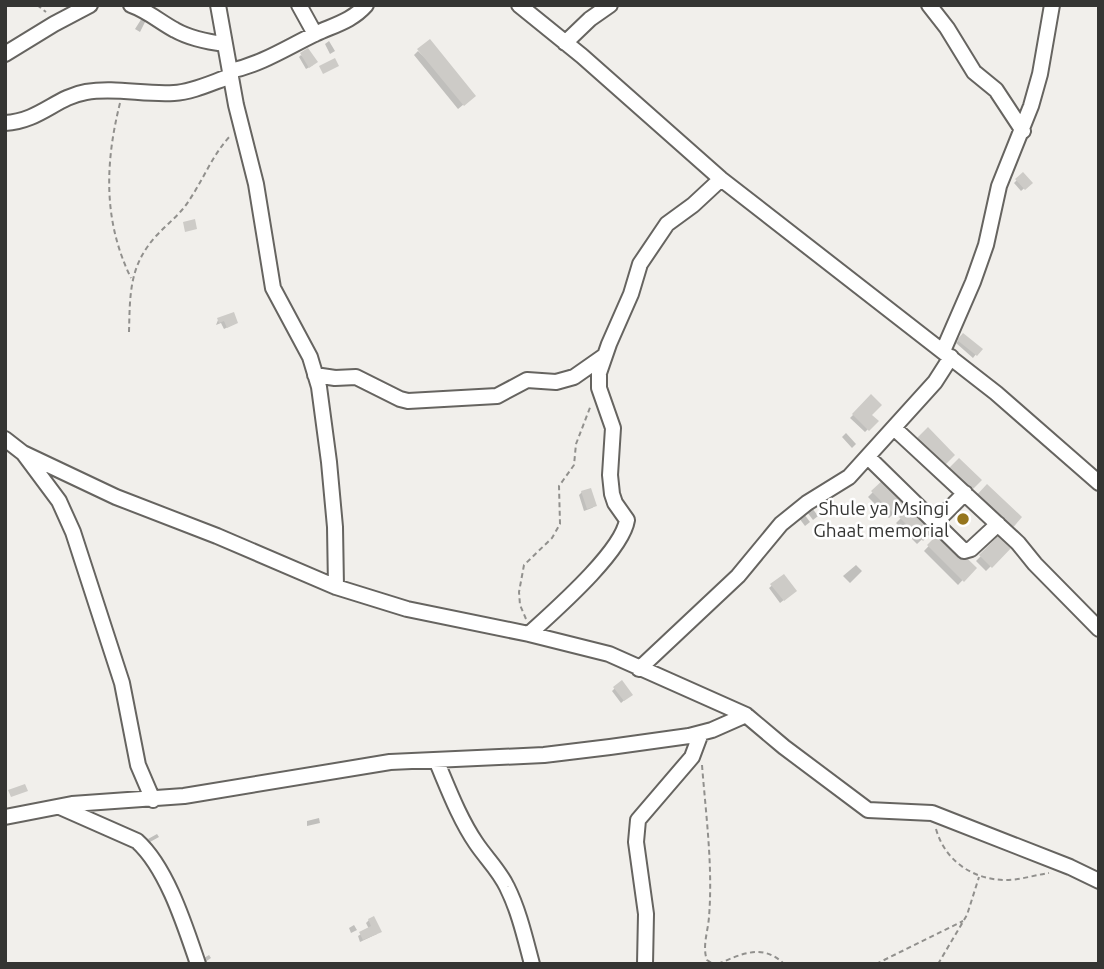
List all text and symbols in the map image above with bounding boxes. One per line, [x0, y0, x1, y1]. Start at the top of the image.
place label: Shule ya Msingi Ghaat memorial [813, 497, 949, 541]
marker: Shule ya Msingi Ghaat memorial [955, 511, 971, 527]

